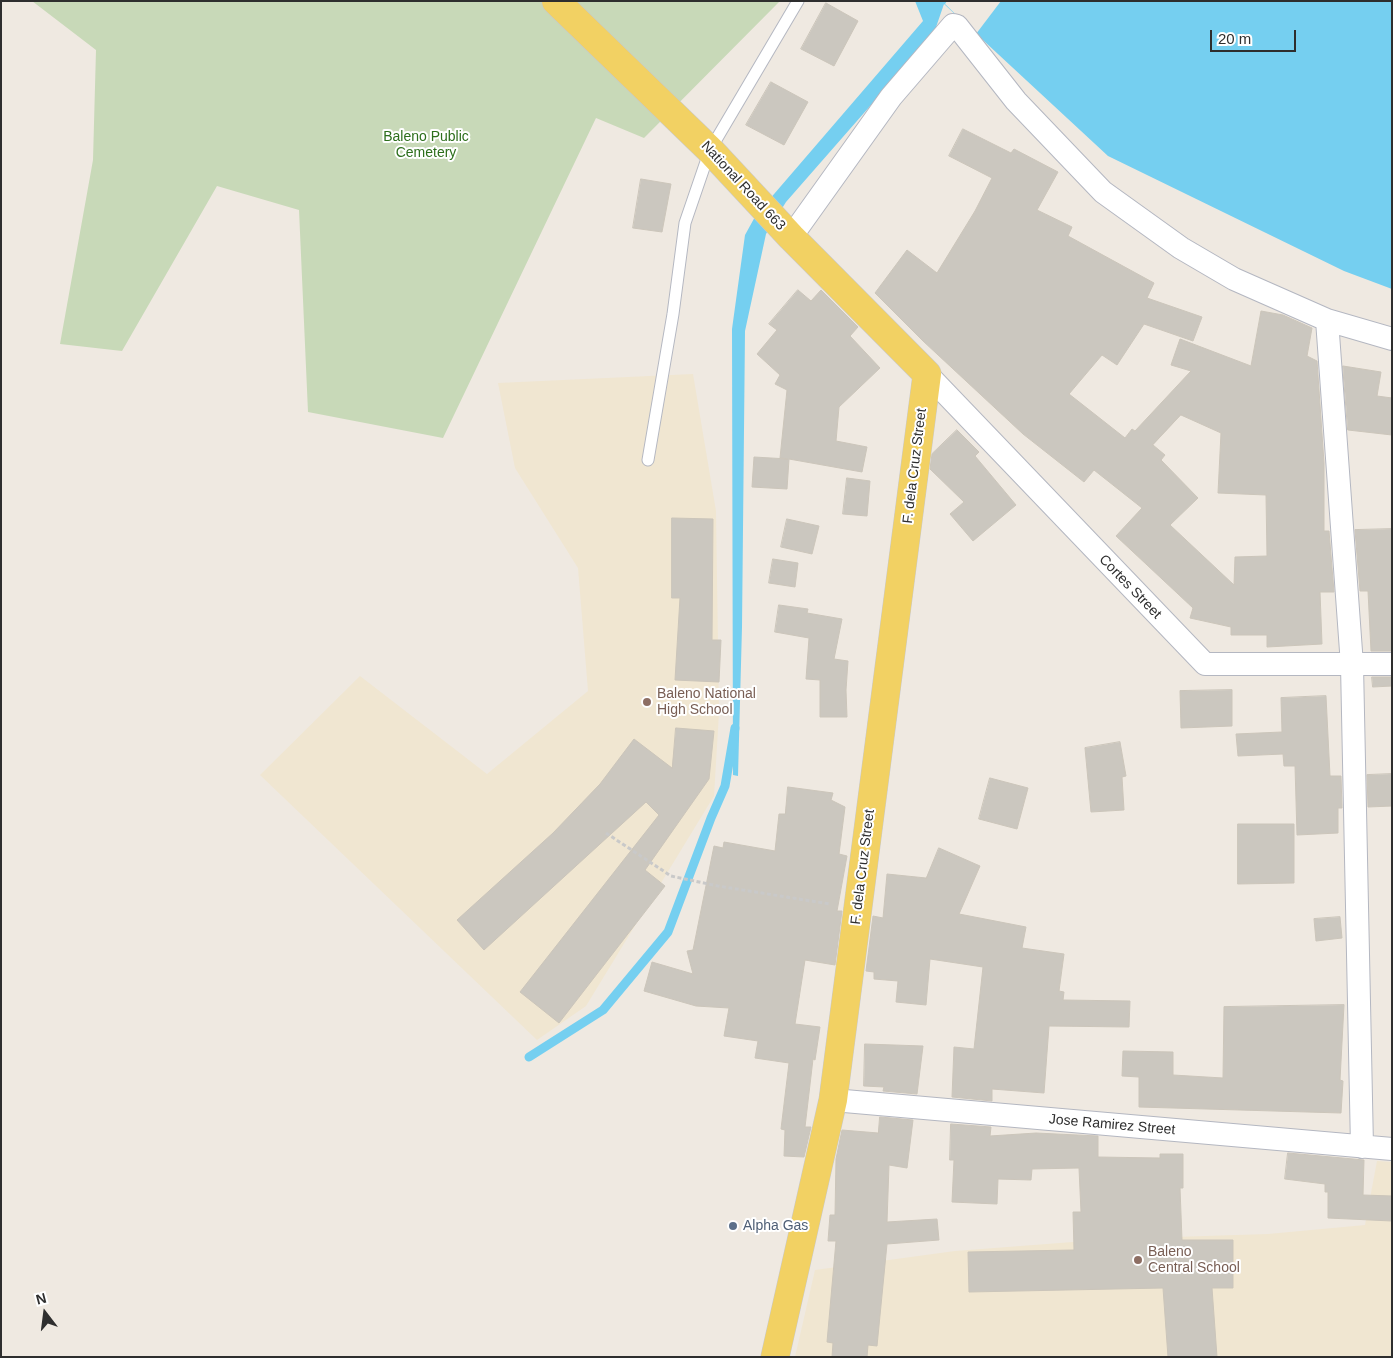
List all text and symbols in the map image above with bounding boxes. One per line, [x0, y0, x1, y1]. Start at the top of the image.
scale bar [1213, 20, 1299, 52]
text: 20 m [1218, 30, 1251, 47]
park label: Baleno Public Cemetery [383, 129, 469, 162]
street label: National Road 663 [697, 138, 789, 234]
street label: F. dela Cruz Street [900, 407, 930, 525]
street label: Cortes Street [1095, 552, 1165, 622]
place label: Baleno National High School [657, 686, 756, 719]
marker: Baleno National High School [641, 696, 653, 708]
street label: F. dela Cruz Street [848, 808, 878, 926]
street label: Jose Ramirez Street [1048, 1111, 1176, 1139]
place label: Alpha Gas [743, 1218, 808, 1234]
marker: Alpha Gas [727, 1220, 739, 1232]
place label: Baleno Central School [1148, 1244, 1240, 1276]
marker: Baleno Central School [1132, 1254, 1144, 1266]
north arrow [20, 1288, 70, 1338]
text: N [34, 1289, 48, 1308]

